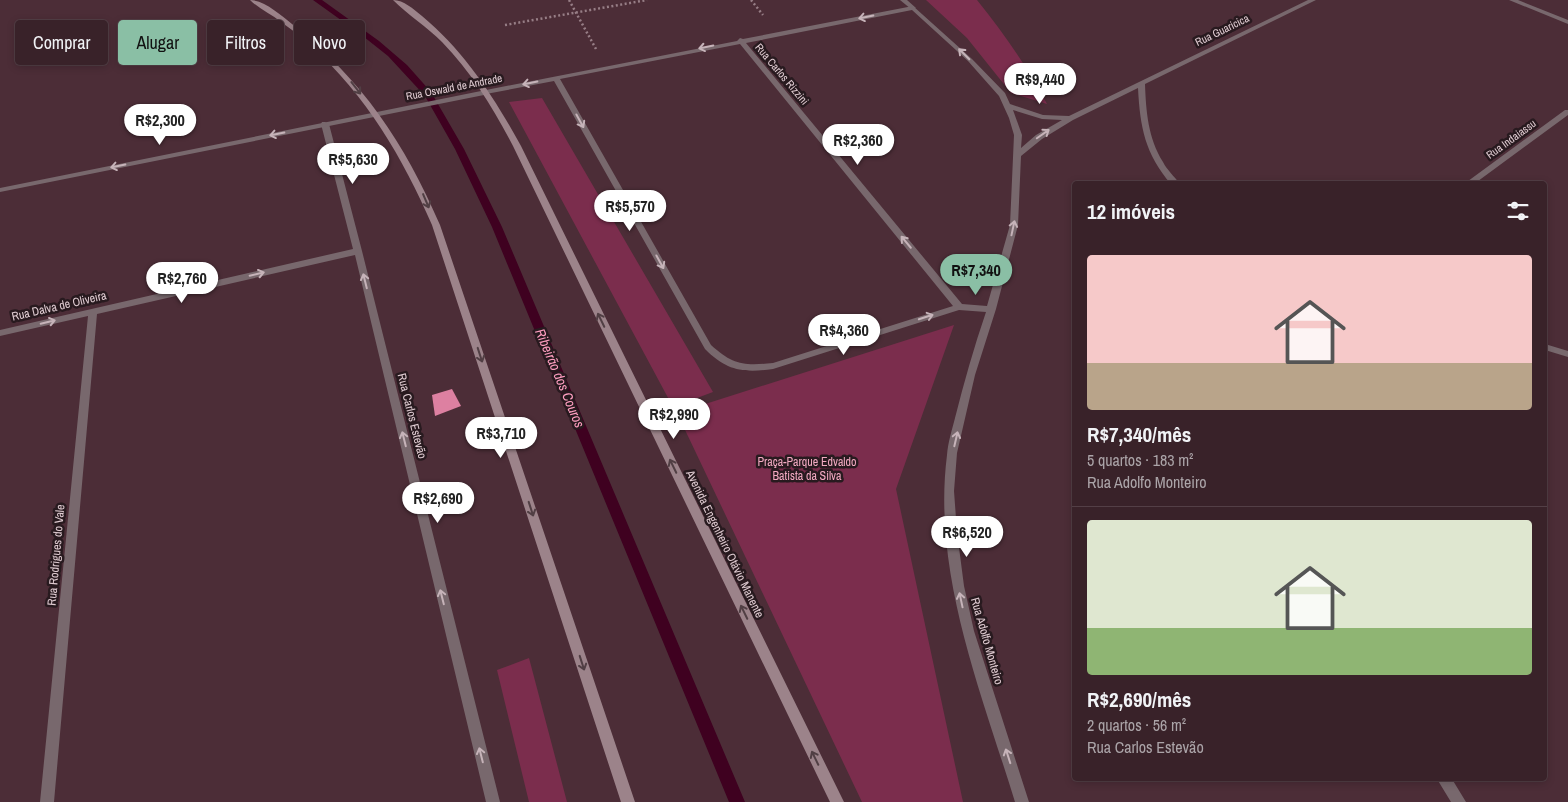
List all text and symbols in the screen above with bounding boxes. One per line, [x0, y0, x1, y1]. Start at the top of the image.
street label: Rua Guaricica [1193, 11, 1251, 49]
one-way arrow [858, 12, 874, 22]
chip: Comprar [15, 20, 108, 65]
chip: Alugar [118, 20, 197, 65]
chip: Filtros [207, 20, 284, 65]
chip: Novo [294, 20, 365, 65]
street label: Rua Carlos Rizzini [752, 41, 812, 107]
one-way arrow [698, 43, 714, 53]
one-way arrow [958, 48, 970, 60]
pin: R$9,440 [994, 62, 1086, 105]
text: R$9,440 [1015, 68, 1065, 90]
street label: Rua Oswald de Andrade [405, 71, 503, 103]
one-way arrow [522, 79, 538, 89]
one-way arrow [350, 81, 361, 94]
pin: R$2,300 [114, 104, 206, 146]
text: R$2,300 [135, 109, 185, 131]
one-way arrow [575, 113, 585, 128]
street label: Rua Indaiassu [1483, 116, 1539, 162]
pin: R$2,360 [812, 124, 904, 166]
text: R$2,360 [833, 129, 883, 151]
one-way arrow [1036, 129, 1050, 139]
one-way arrow [269, 130, 285, 139]
pin: R$5,630 [307, 142, 399, 185]
text: R$5,630 [328, 148, 378, 170]
one-way arrow [110, 162, 126, 171]
pin: R$5,570 [584, 190, 676, 232]
one-way arrow [422, 193, 432, 208]
text: R$5,570 [605, 195, 655, 217]
text: 12 imóveis [1087, 197, 1175, 226]
icon: filters [1504, 197, 1532, 225]
one-way arrow [1008, 221, 1018, 237]
one-way arrow [901, 236, 912, 249]
one-way arrow [656, 254, 665, 269]
pin: R$7,340 [930, 254, 1022, 296]
text: R$7,340 [951, 259, 1001, 281]
pin: R$2,760 [136, 262, 228, 304]
text: R$2,760 [157, 267, 207, 289]
one-way arrow [249, 269, 265, 278]
one-way arrow [360, 274, 369, 290]
street label: Rua Dalva de Oliveira [10, 287, 108, 325]
icon: home [1265, 287, 1355, 377]
one-way arrow [918, 312, 934, 322]
one-way arrow [596, 313, 606, 328]
pin: R$4,360 [798, 314, 890, 356]
one-way arrow [39, 317, 55, 326]
text: R$4,360 [819, 319, 869, 341]
water label: Ribeirão dos Couros [531, 326, 589, 431]
one-way arrow [475, 346, 485, 362]
street label: Rua Carlos Estevão [394, 372, 430, 460]
pin: R$2,990 [628, 398, 720, 440]
text: R$2,990 [649, 403, 699, 425]
pin: R$3,710 [455, 416, 547, 459]
text: R$7,340/mês [1087, 420, 1191, 449]
text: R$3,710 [476, 422, 526, 444]
one-way arrow [399, 431, 408, 447]
one-way arrow [952, 431, 961, 447]
text: 5 quartos · 183 m² [1087, 449, 1193, 471]
park label: Praça-Parque Edvaldo Batista da Silva [757, 454, 857, 484]
one-way arrow [668, 459, 677, 474]
street label: Avenida Engenheiro Otávio Manente [682, 467, 768, 620]
text: Rua Adolfo Monteiro [1087, 471, 1207, 493]
pin: R$2,690 [392, 482, 484, 524]
text: R$2,690 [413, 487, 463, 509]
one-way arrow [527, 501, 536, 516]
street label: Rua Rodrigues do Vale [44, 504, 68, 606]
pin: R$6,520 [921, 516, 1013, 558]
text: R$6,520 [942, 521, 992, 543]
icon: home [1265, 553, 1355, 643]
one-way arrow [437, 589, 446, 605]
one-way arrow [956, 592, 965, 608]
street label: Rua Adolfo Monteiro [967, 596, 1007, 686]
one-way arrow [739, 605, 748, 620]
one-way arrow [578, 655, 587, 670]
text: R$2,690/mês [1087, 685, 1191, 714]
text: 2 quartos · 56 m² [1087, 714, 1186, 736]
text: Rua Carlos Estevão [1087, 736, 1204, 758]
one-way arrow [476, 747, 485, 763]
one-way arrow [1002, 748, 1012, 764]
one-way arrow [810, 751, 820, 766]

